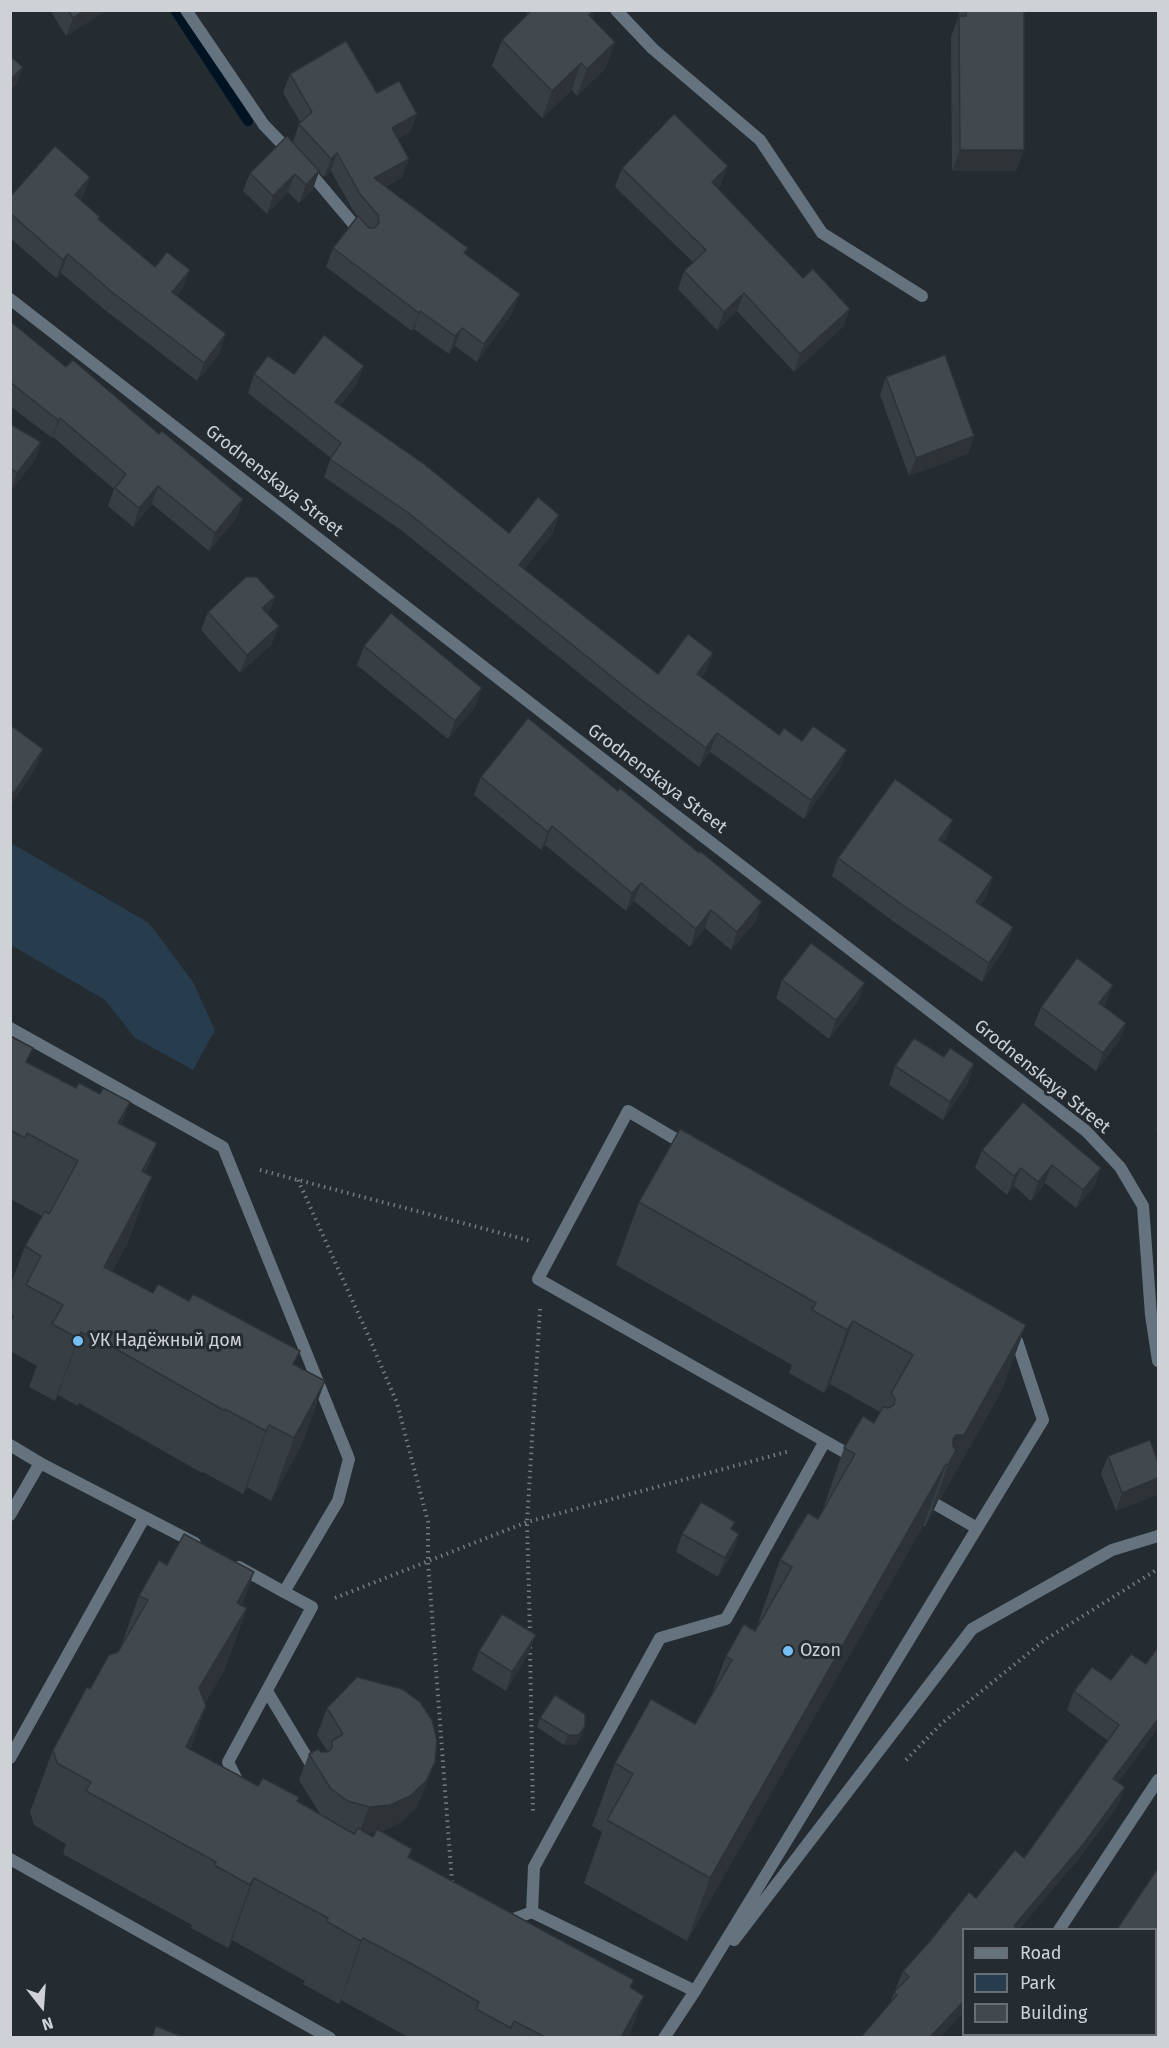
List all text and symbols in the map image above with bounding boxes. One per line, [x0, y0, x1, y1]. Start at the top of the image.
street label: Grodnenskaya Street [201, 421, 347, 541]
street label: Grodnenskaya Street [583, 720, 731, 838]
street label: Grodnenskaya Street [970, 1015, 1114, 1139]
place label: УК Надёжный дом [90, 1330, 242, 1352]
marker: УК Надёжный дом [71, 1334, 85, 1348]
place label: Ozon [800, 1640, 841, 1662]
marker: Ozon [781, 1644, 795, 1658]
legend [962, 1928, 1157, 2036]
text: Road [1020, 1942, 1062, 1964]
text: Park [1020, 1972, 1055, 1994]
north arrow [12, 1976, 72, 2036]
text: Building [1020, 2002, 1087, 2024]
text: N [40, 2013, 55, 2034]

